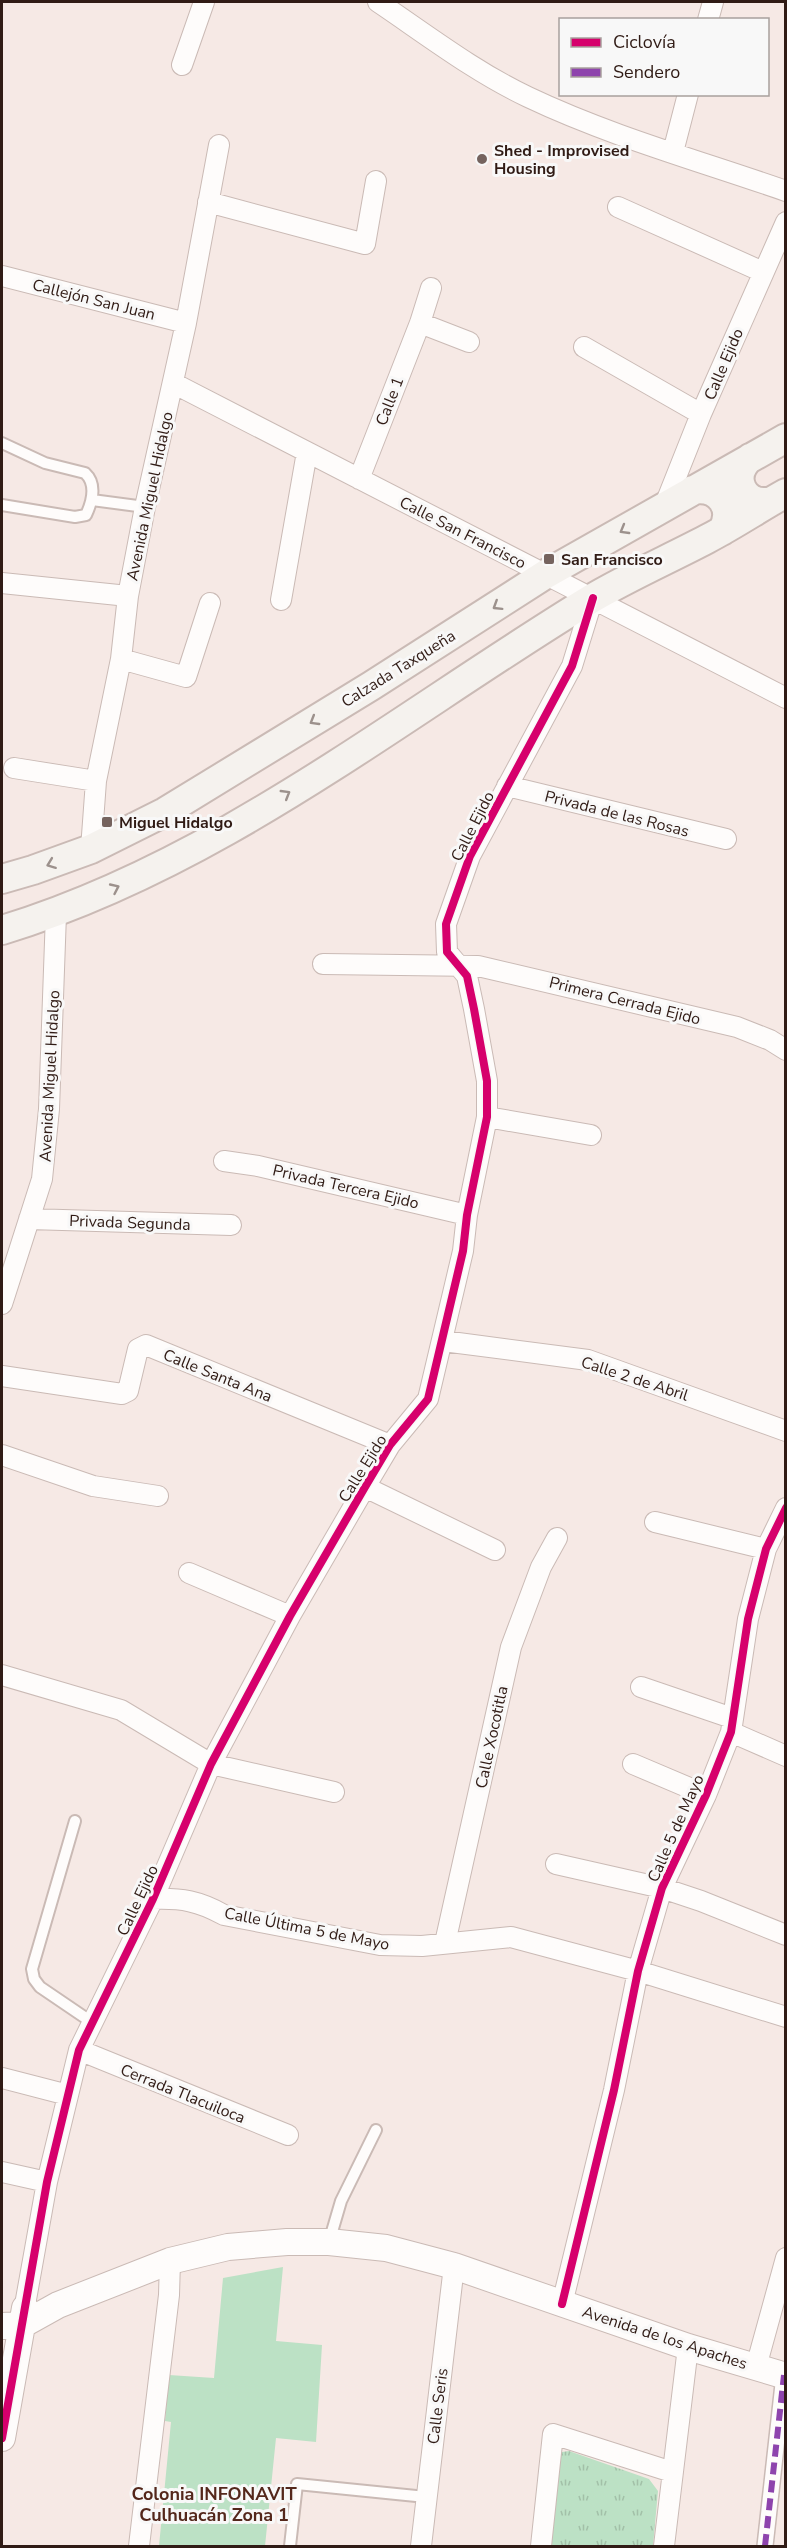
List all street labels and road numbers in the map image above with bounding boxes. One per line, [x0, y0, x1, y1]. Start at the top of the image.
street label: Callejón San Juan [30, 274, 158, 326]
street label: Calle Ejido [699, 325, 749, 404]
street label: Calle 1 [371, 374, 409, 429]
street label: Avenida Miguel Hidalgo [121, 410, 179, 583]
street label: Calle San Francisco [395, 491, 530, 574]
street label: Calzada Taxqueña [337, 625, 460, 713]
street label: Privada de las Rosas [542, 785, 691, 843]
street label: Calle Ejido [446, 787, 500, 865]
street label: Primera Cerrada Ejido [547, 971, 703, 1030]
street label: Avenida Miguel Hidalgo [35, 989, 65, 1163]
street label: Privada Tercera Ejido [270, 1159, 421, 1215]
street label: Privada Segunda [69, 1210, 191, 1236]
street label: Calle Santa Ana [160, 1344, 275, 1408]
street label: Calle 2 de Abril [578, 1351, 692, 1407]
street label: Calle Ejido [333, 1430, 392, 1507]
street label: Calle Xocotitla [470, 1684, 514, 1791]
street label: Calle 5 de Mayo [642, 1771, 710, 1886]
street label: Calle Ejido [112, 1861, 164, 1940]
street label: Calle Última 5 de Mayo [222, 1902, 391, 1956]
street label: Cerrada Tlacuiloca [117, 2059, 248, 2129]
street label: Avenida de los Apaches [579, 2301, 750, 2375]
street label: Calle Seris [422, 2367, 454, 2445]

